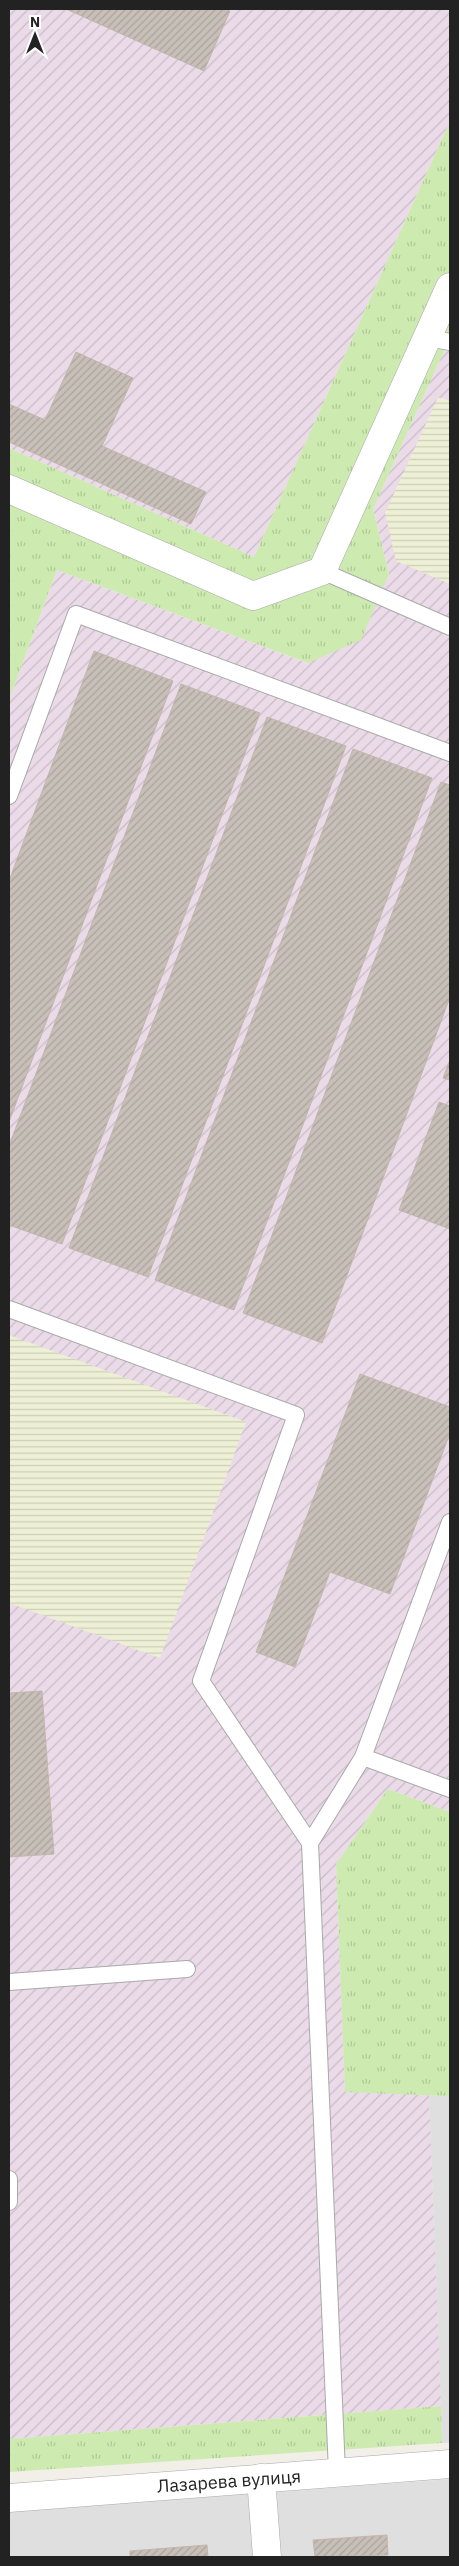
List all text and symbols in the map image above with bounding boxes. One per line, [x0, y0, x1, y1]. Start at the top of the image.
north arrow [10, 10, 60, 60]
text: N [30, 13, 40, 31]
street label: Лазарева вулиця [156, 2464, 302, 2498]

